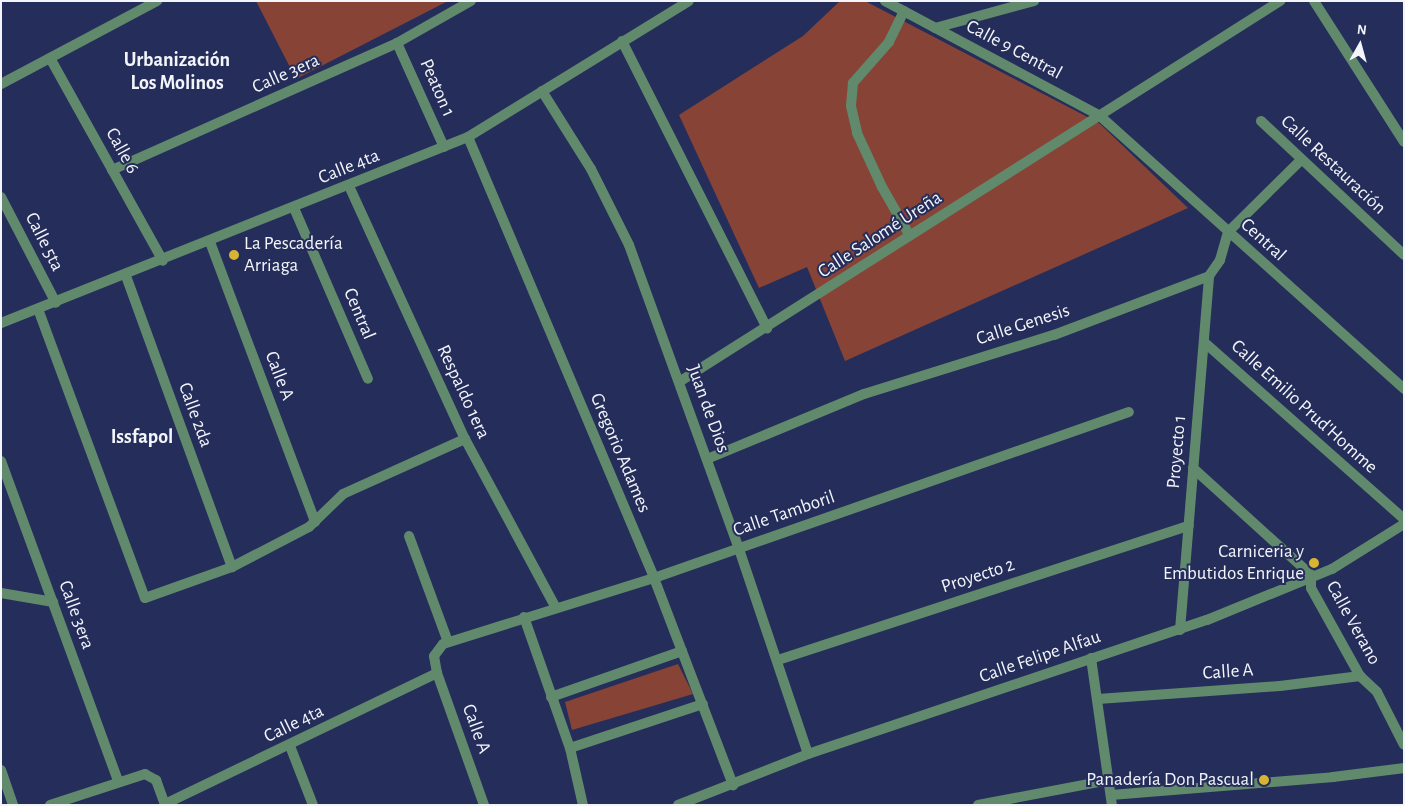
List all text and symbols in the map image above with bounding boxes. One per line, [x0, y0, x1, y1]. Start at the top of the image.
street label: Calle 9 Central [962, 15, 1066, 85]
north arrow [1335, 20, 1385, 70]
text: N [1356, 23, 1368, 38]
district label: Urbanización Los Molinos [124, 48, 230, 95]
street label: Calle 3era [249, 49, 323, 99]
street label: Peaton 1 [414, 55, 460, 121]
street label: Calle Restauración [1276, 110, 1390, 220]
street label: Calle 6 [100, 124, 144, 178]
street label: Calle 4ta [315, 144, 383, 190]
street label: Calle Salomé Ureña [814, 186, 946, 284]
street label: Calle 5ta [20, 209, 68, 275]
street label: Central [1235, 214, 1291, 266]
place label: La Pescadería Arriaga [244, 233, 343, 277]
marker: La Pescadería Arriaga [228, 249, 240, 261]
street label: Central [338, 285, 380, 343]
street label: Calle Genesis [973, 299, 1073, 351]
street label: Calle Emilio Prud'Homme [1226, 335, 1382, 479]
street label: Respaldo 1era [431, 341, 495, 443]
street label: Calle A [259, 348, 299, 404]
street label: Juan de Dios [682, 362, 734, 456]
street label: Calle 2da [173, 380, 217, 450]
street label: Gregorio Adames [585, 390, 655, 516]
street label: Proyecto 1 [1162, 414, 1192, 490]
district label: Issfapol [111, 425, 173, 449]
street label: Calle Tamboril [730, 486, 838, 542]
place label: Carniceria y Embutidos Enrique [1163, 541, 1304, 585]
street label: Proyecto 2 [939, 553, 1017, 599]
marker: Carniceria y Embutidos Enrique [1308, 557, 1320, 569]
street label: Calle Verano [1321, 577, 1385, 669]
street label: Calle 3era [53, 578, 99, 652]
street label: Calle Felipe Alfau [976, 626, 1104, 688]
street label: Calle A [1202, 659, 1254, 685]
street label: Calle 4ta [260, 700, 328, 748]
street label: Calle A [457, 701, 495, 757]
place label: Panadería Don Pascual [1086, 769, 1254, 791]
marker: Panadería Don Pascual [1258, 774, 1270, 786]

